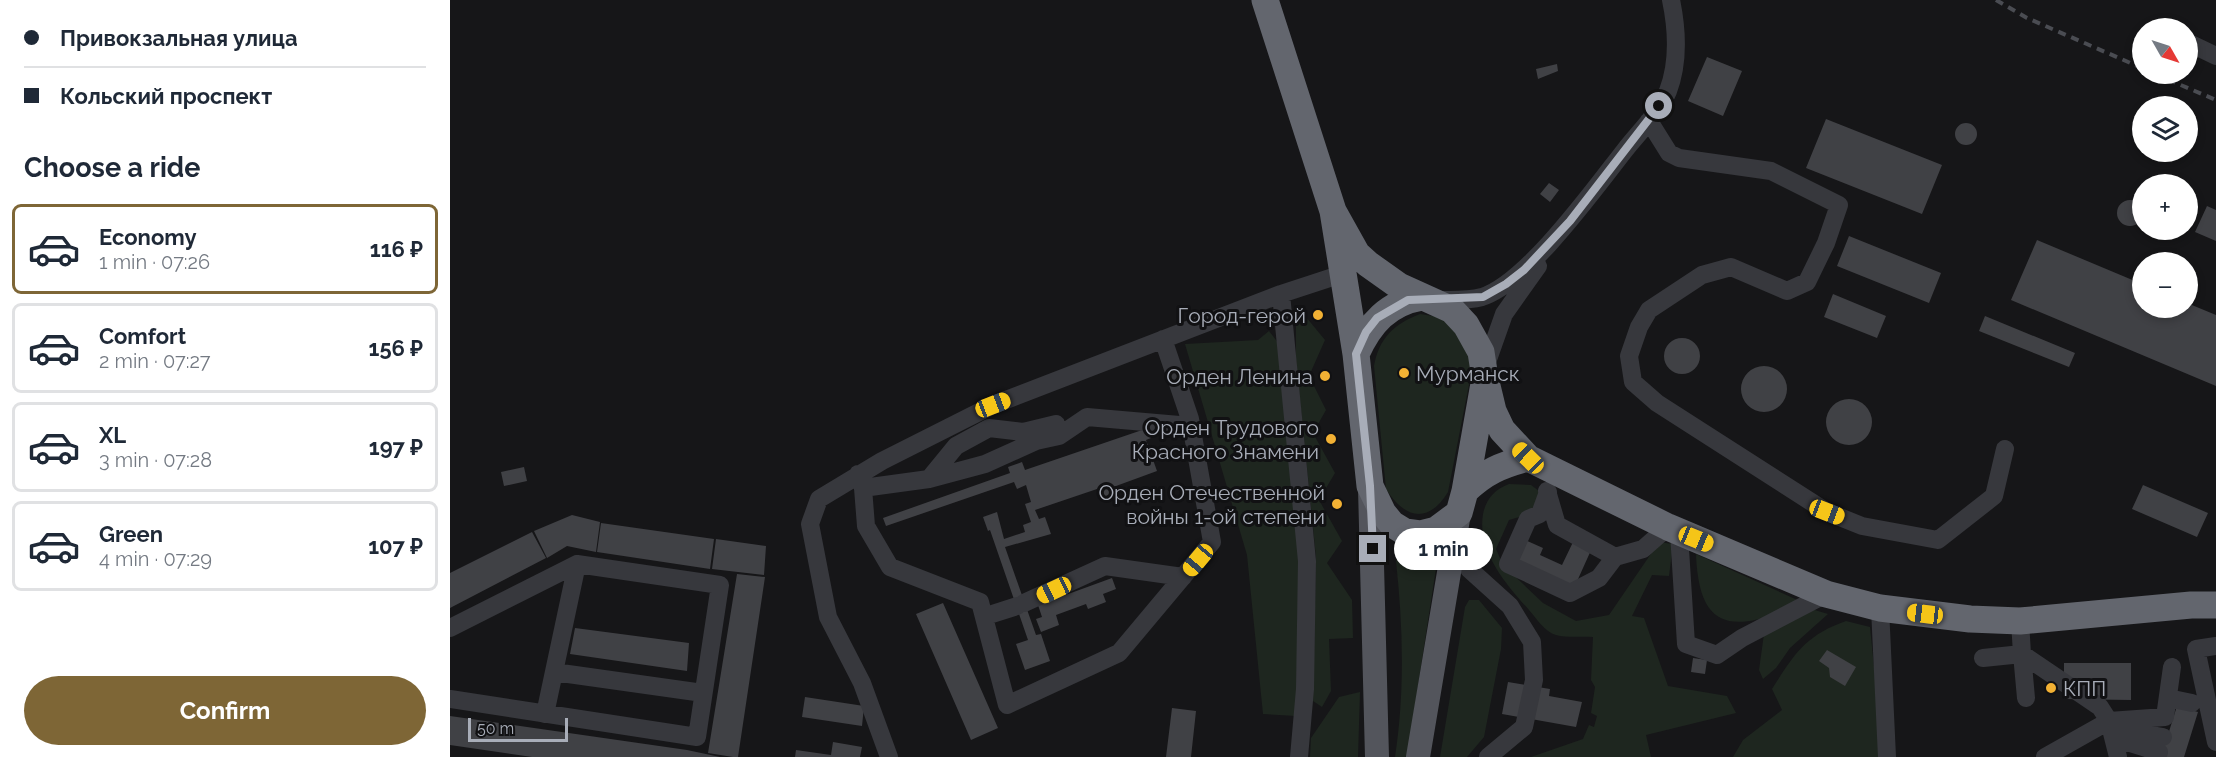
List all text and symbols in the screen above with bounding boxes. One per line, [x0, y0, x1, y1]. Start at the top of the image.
north arrow [2132, 18, 2198, 84]
map controls [2132, 18, 2198, 318]
text: Привокзальная улица [60, 25, 298, 51]
text: Кольский проспект [60, 83, 272, 109]
route start [1645, 92, 1672, 119]
button: layers [2132, 96, 2198, 162]
text: Choose a ride [24, 152, 200, 183]
button: + [2132, 174, 2198, 240]
icon: car [27, 222, 81, 276]
text: Economy [99, 224, 197, 250]
text: 116 ₽ [370, 236, 423, 262]
text: 1 min · 07:26 [99, 250, 210, 274]
button: − [2132, 252, 2198, 318]
place label: Город-герой [1177, 303, 1306, 328]
marker: Город-герой [1311, 308, 1325, 322]
icon: car [27, 321, 81, 375]
text: Comfort [99, 323, 186, 349]
text: 156 ₽ [369, 335, 423, 361]
text: 2 min · 07:27 [99, 349, 211, 373]
place label: Мурманск [1416, 361, 1520, 386]
place label: Орден Ленина [1166, 364, 1313, 389]
marker: Мурманск [1397, 366, 1411, 380]
marker: Орден Ленина [1318, 369, 1332, 383]
car [973, 390, 1013, 420]
place label: Орден Трудового Красного Знамени [1132, 415, 1319, 464]
icon: car [27, 420, 81, 474]
text: XL [99, 422, 126, 448]
marker: Орден Трудового Красного Знамени [1324, 432, 1338, 446]
text: 197 ₽ [369, 434, 423, 460]
car [1509, 439, 1547, 477]
text: 3 min · 07:28 [99, 448, 212, 472]
place label: Орден Отечественной войны 1-ой степени [1098, 480, 1325, 529]
marker: Орден Отечественной войны 1-ой степени [1330, 497, 1344, 511]
car [1807, 497, 1847, 527]
icon: car [27, 519, 81, 573]
text: Green [99, 521, 163, 547]
car [1676, 524, 1716, 554]
callout: 1 min [1394, 528, 1493, 570]
text: 107 ₽ [368, 533, 423, 559]
route end [1359, 535, 1386, 562]
text: 1 min [1418, 537, 1469, 561]
car [1180, 540, 1216, 580]
text: 4 min · 07:29 [99, 547, 212, 571]
car [1034, 574, 1074, 606]
car [1906, 603, 1944, 625]
button: Confirm [24, 676, 426, 745]
place label: КПП [2063, 676, 2106, 701]
marker: КПП [2044, 681, 2058, 695]
scale bar [468, 715, 568, 742]
text: 50 m [477, 719, 514, 738]

